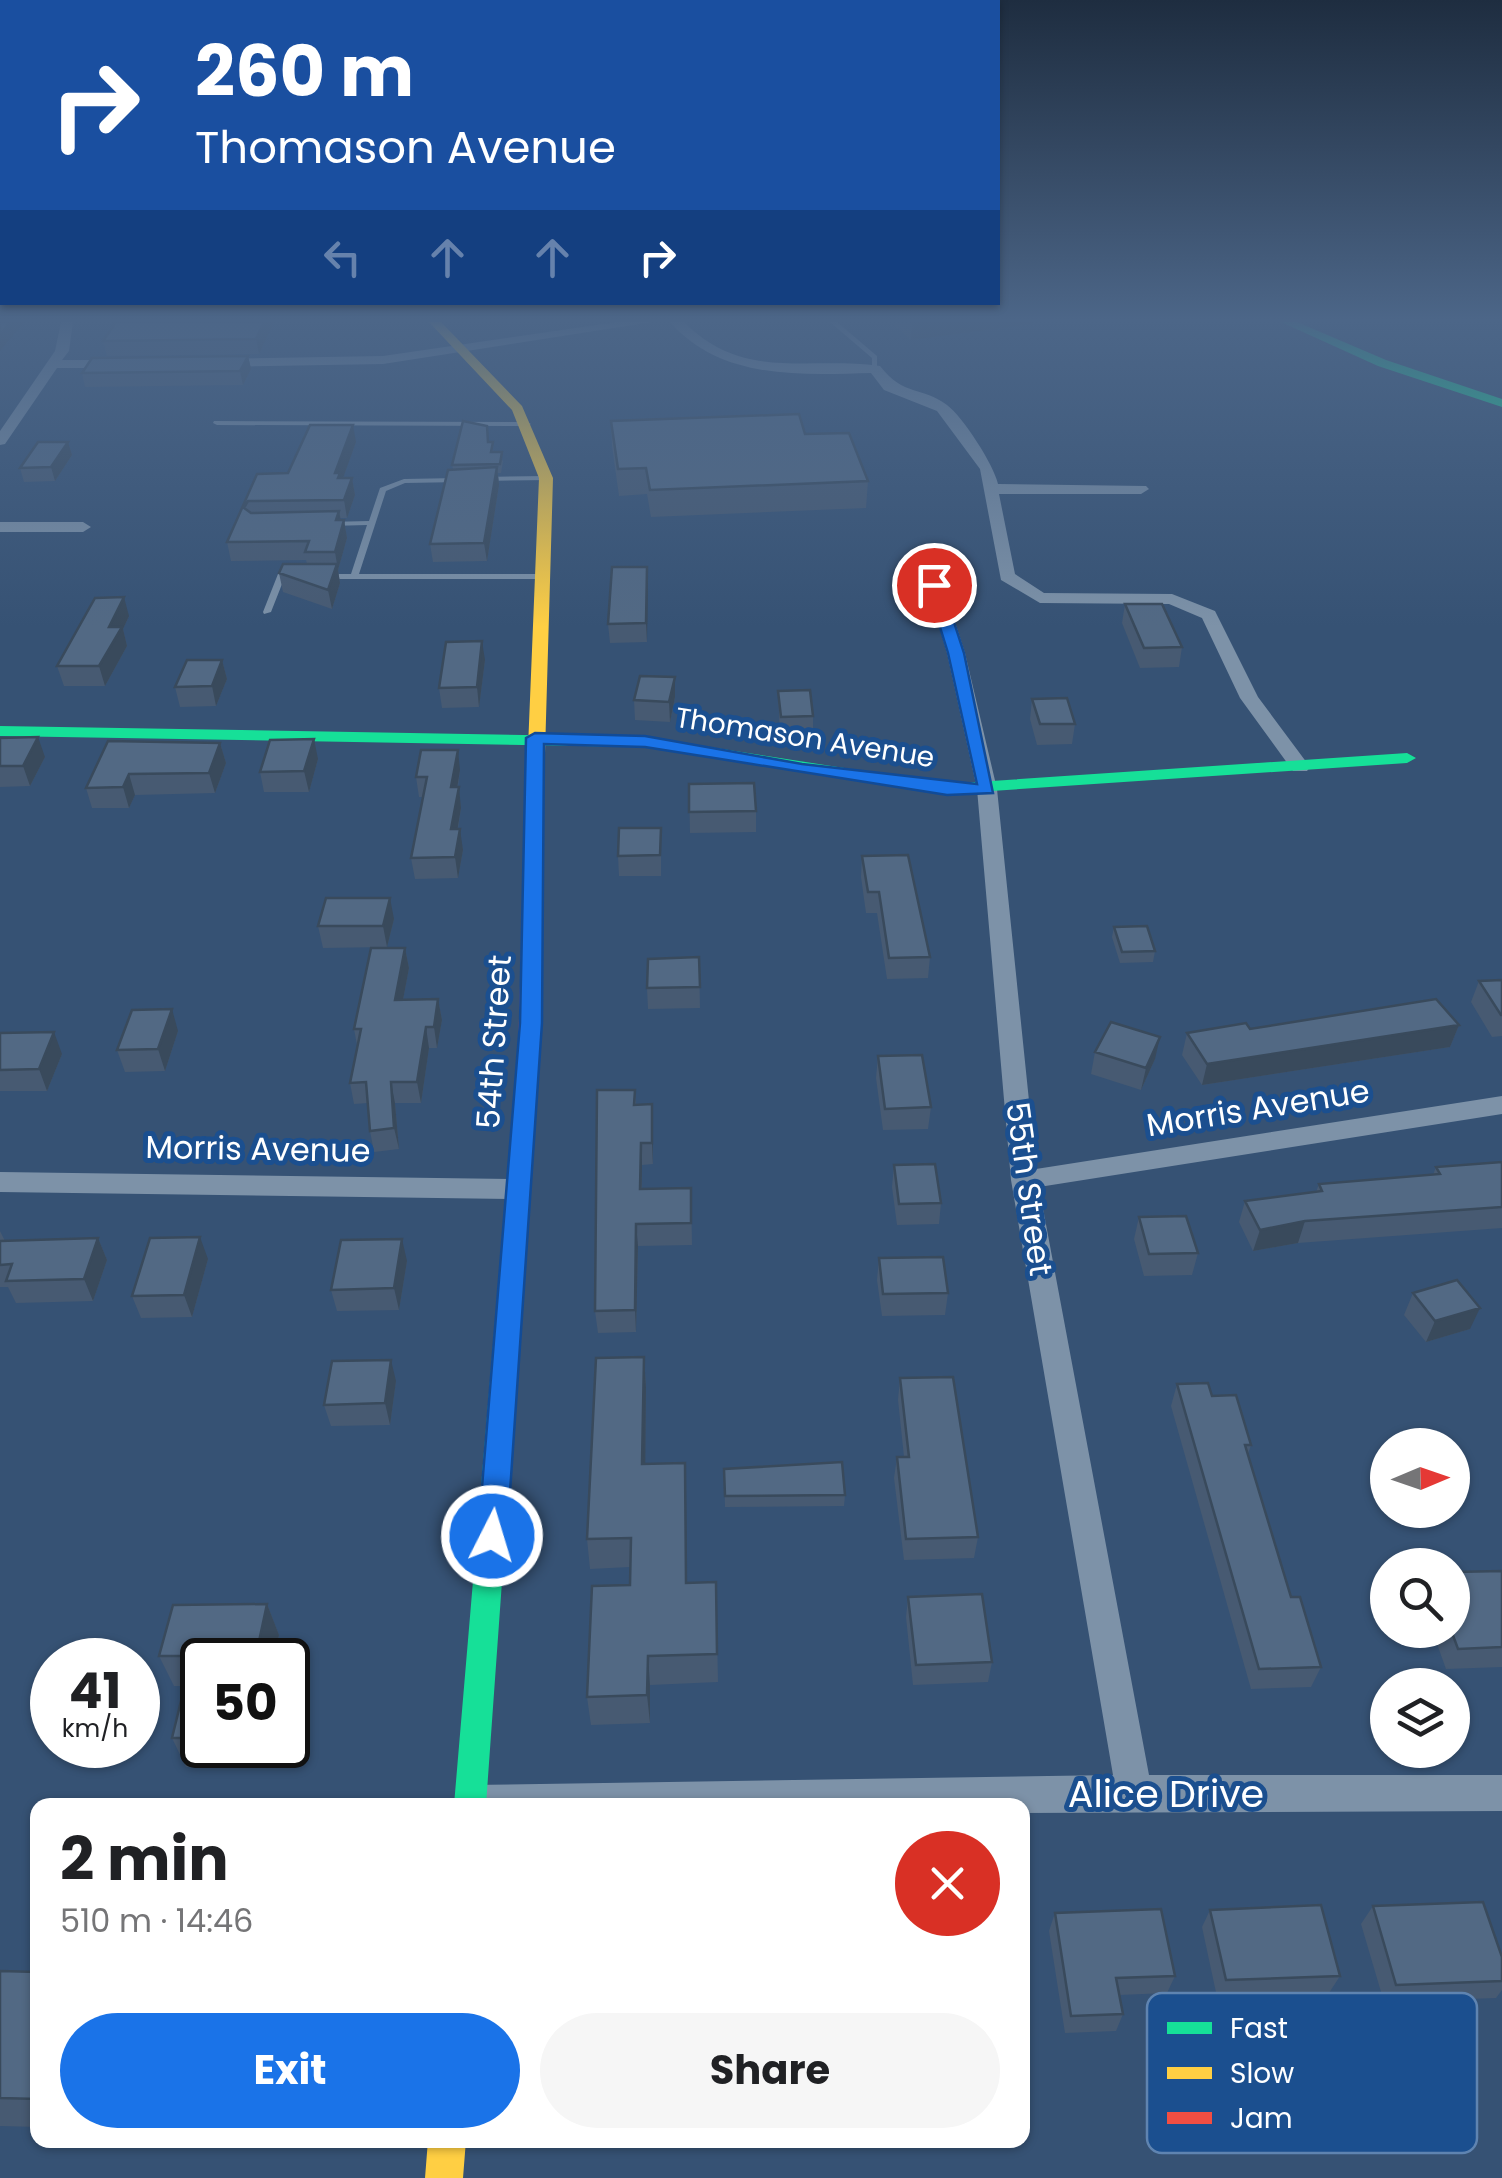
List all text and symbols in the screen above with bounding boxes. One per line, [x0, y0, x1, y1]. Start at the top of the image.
text: 260 m [195, 22, 414, 121]
icon: right [30, 40, 160, 170]
text: Thomason Avenue [195, 116, 616, 179]
icon: left [315, 230, 370, 285]
icon: ahead [420, 230, 475, 285]
icon: ahead [525, 230, 580, 285]
icon: right [630, 230, 685, 285]
pin [892, 543, 977, 628]
icon: arrive [907, 558, 962, 613]
street label: Thomason Avenue [673, 698, 937, 777]
street label: 54th Street [465, 953, 522, 1131]
street label: Morris Avenue [1143, 1068, 1373, 1147]
street label: 55th Street [995, 1099, 1064, 1278]
street label: Morris Avenue [145, 1124, 371, 1173]
north arrow [1370, 1428, 1470, 1528]
map controls [1370, 1428, 1470, 1768]
position arrow [440, 1484, 544, 1588]
button: search [1370, 1548, 1470, 1648]
speed limit sign: 50 [180, 1638, 310, 1768]
text: 41 [69, 1655, 121, 1726]
button: layers [1370, 1668, 1470, 1768]
text: km/h [62, 1711, 128, 1746]
street label: Alice Drive [1068, 1767, 1264, 1820]
text: 2 min [60, 1817, 229, 1901]
button: close [895, 1831, 1000, 1936]
text: 510 m · 14:46 [60, 1898, 253, 1943]
legend [1147, 1993, 1477, 2153]
text: Fast [1230, 2009, 1288, 2048]
button: Exit [60, 2013, 520, 2128]
button: Share [540, 2013, 1000, 2128]
text: Slow [1230, 2054, 1294, 2093]
text: Jam [1230, 2099, 1293, 2138]

